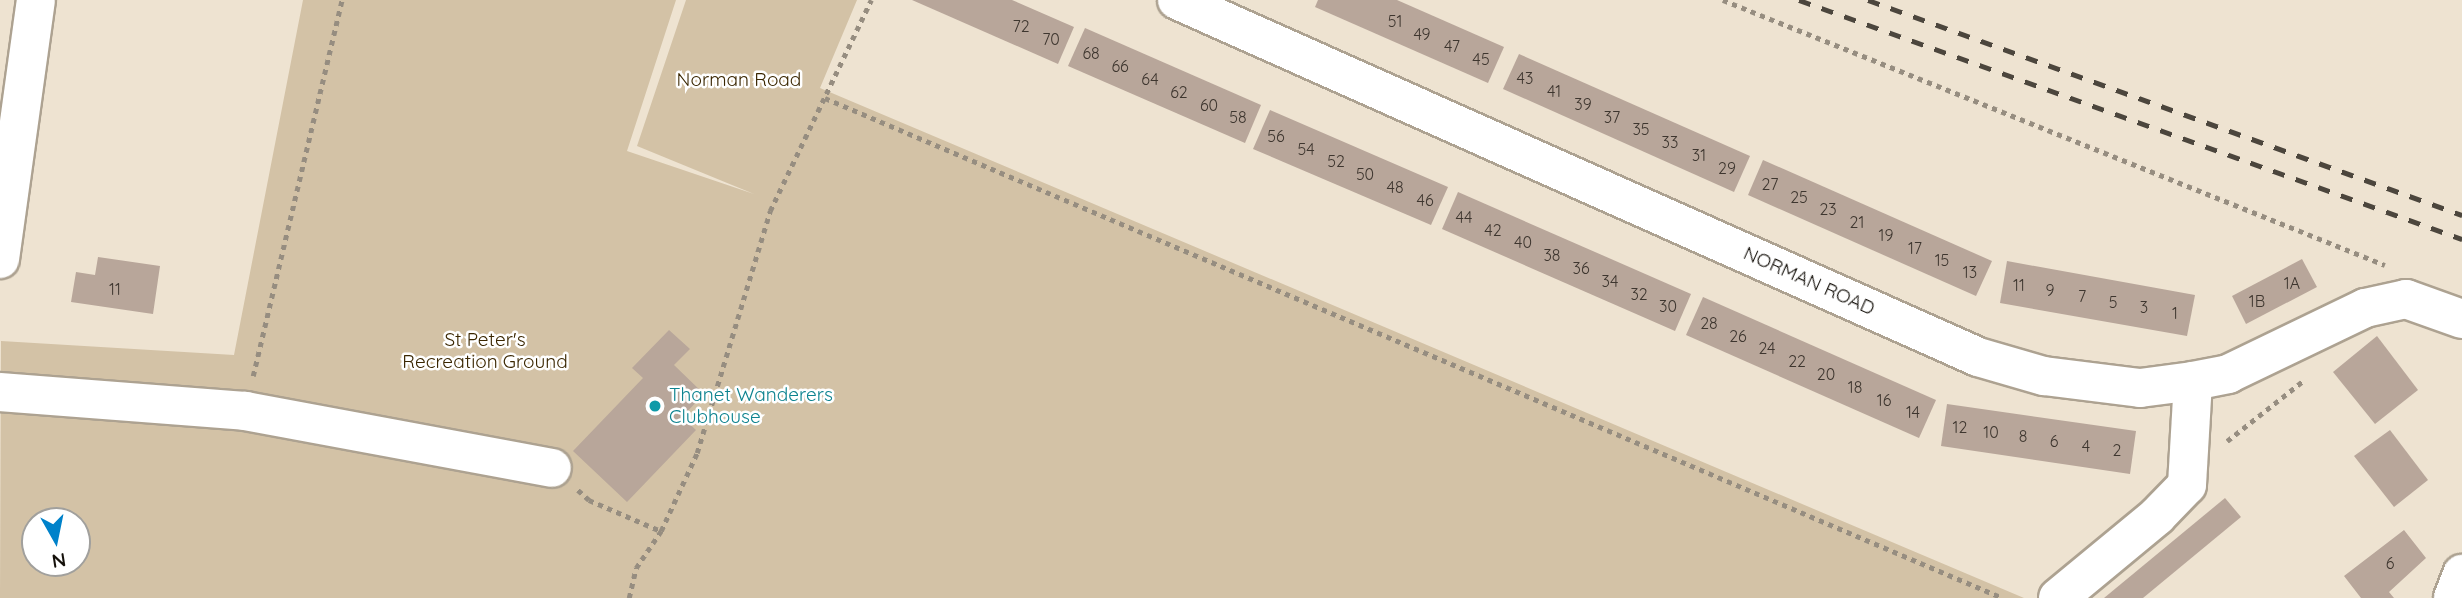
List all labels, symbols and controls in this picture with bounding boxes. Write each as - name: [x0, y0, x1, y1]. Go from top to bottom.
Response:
- house number: 51: [1388, 11, 1402, 31]
- house number: 72: [1012, 16, 1030, 36]
- house number: 49: [1413, 24, 1431, 44]
- house number: 70: [1042, 29, 1060, 49]
- house number: 47: [1444, 36, 1460, 56]
- house number: 68: [1082, 43, 1100, 63]
- house number: 45: [1472, 49, 1490, 69]
- house number: 66: [1111, 56, 1129, 76]
- house number: 43: [1517, 68, 1533, 88]
- park label: Norman Road: [677, 69, 801, 91]
- house number: 64: [1141, 69, 1159, 89]
- house number: 41: [1547, 81, 1561, 101]
- house number: 62: [1170, 82, 1188, 102]
- house number: 39: [1574, 94, 1592, 114]
- house number: 60: [1200, 95, 1218, 115]
- house number: 58: [1229, 107, 1247, 127]
- house number: 37: [1604, 107, 1620, 127]
- house number: 35: [1632, 119, 1650, 139]
- house number: 56: [1267, 126, 1285, 146]
- house number: 33: [1662, 132, 1678, 152]
- house number: 54: [1297, 139, 1315, 159]
- house number: 31: [1692, 145, 1706, 165]
- house number: 52: [1327, 151, 1345, 171]
- house number: 29: [1718, 158, 1736, 178]
- house number: 50: [1356, 164, 1374, 184]
- house number: 27: [1762, 174, 1778, 194]
- house number: 48: [1386, 177, 1404, 197]
- house number: 25: [1790, 187, 1808, 207]
- house number: 46: [1416, 190, 1434, 210]
- house number: 23: [1819, 199, 1837, 219]
- house number: 44: [1456, 207, 1472, 227]
- house number: 21: [1850, 212, 1864, 232]
- house number: 42: [1484, 220, 1502, 240]
- house number: 19: [1879, 225, 1893, 245]
- house number: 40: [1514, 232, 1532, 252]
- house number: 17: [1908, 238, 1922, 258]
- street label: NORMAN ROAD: [1740, 242, 1878, 320]
- house number: 38: [1543, 245, 1561, 265]
- house number: 15: [1935, 250, 1949, 270]
- house number: 36: [1573, 258, 1589, 278]
- house number: 13: [1963, 262, 1977, 282]
- house number: 34: [1602, 271, 1618, 291]
- house number: 1A: [2284, 273, 2300, 293]
- house number: 11: [2013, 275, 2025, 295]
- house number: 11: [109, 279, 121, 299]
- house number: 9: [2046, 280, 2054, 300]
- house number: 32: [1630, 284, 1648, 304]
- house number: 7: [2078, 286, 2086, 306]
- house number: 1B: [2249, 291, 2265, 311]
- house number: 5: [2109, 292, 2117, 312]
- house number: 30: [1659, 296, 1677, 316]
- house number: 3: [2140, 297, 2148, 317]
- house number: 1: [2172, 303, 2178, 323]
- house number: 28: [1700, 313, 1718, 333]
- house number: 26: [1729, 326, 1747, 346]
- park label: St Peter's Recreation Ground: [402, 329, 568, 373]
- house number: 24: [1758, 338, 1776, 358]
- house number: 22: [1788, 351, 1806, 371]
- house number: 20: [1817, 364, 1835, 384]
- house number: 18: [1848, 377, 1862, 397]
- place label: Thanet Wanderers Clubhouse: [669, 384, 833, 428]
- house number: 16: [1877, 390, 1891, 410]
- marker: Thanet Wanderers Clubhouse: [647, 398, 663, 414]
- house number: 14: [1906, 402, 1920, 422]
- house number: 12: [1953, 417, 1967, 437]
- house number: 10: [1983, 422, 1999, 442]
- house number: 8: [2019, 426, 2027, 446]
- house number: 6: [2050, 431, 2058, 451]
- house number: 4: [2082, 436, 2090, 456]
- house number: 2: [2113, 440, 2121, 460]
- north arrow: [21, 507, 91, 577]
- text: N: [50, 548, 68, 574]
- house number: 6: [2386, 553, 2394, 573]

